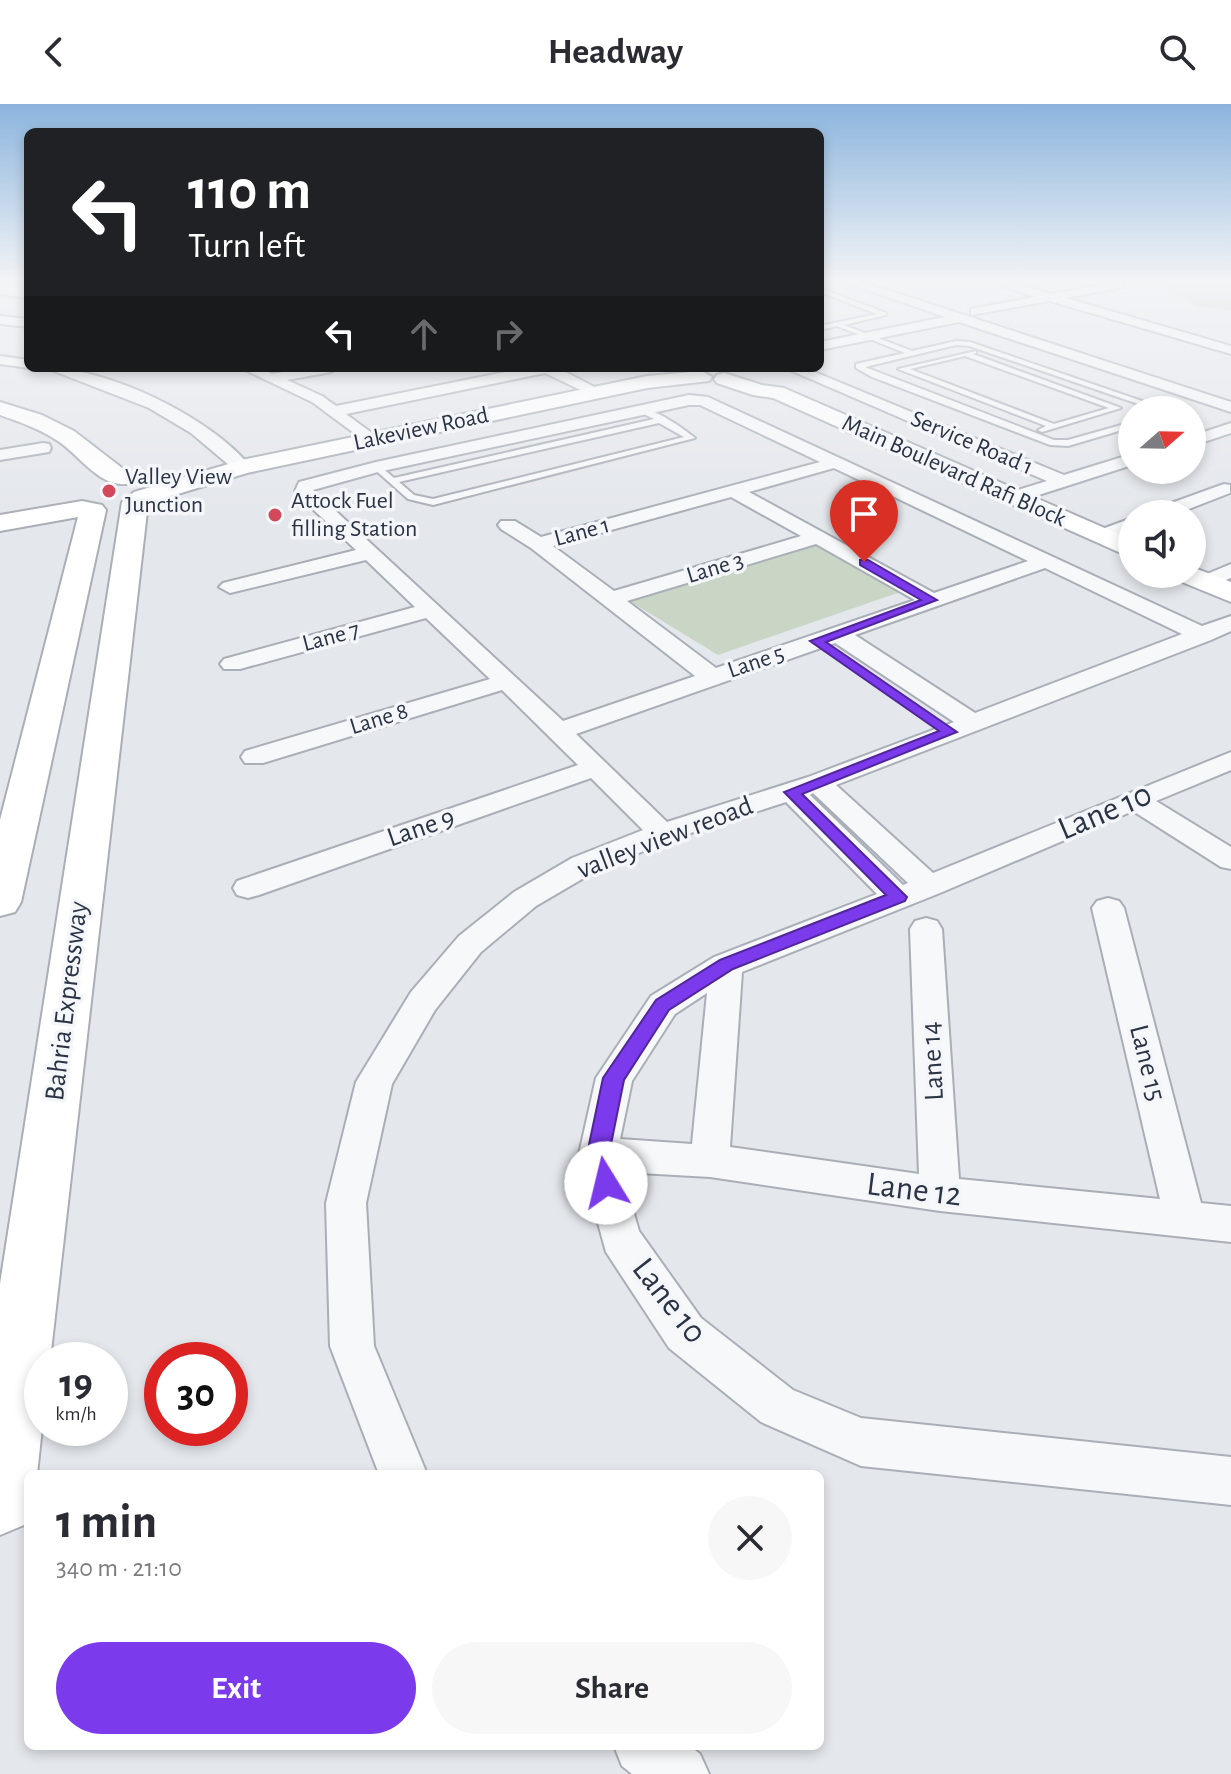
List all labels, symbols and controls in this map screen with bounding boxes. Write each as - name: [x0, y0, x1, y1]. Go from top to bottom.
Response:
- icon: back: [32, 30, 76, 74]
- icon: search: [1155, 30, 1199, 74]
- text: Headway: [548, 34, 683, 70]
- icon: left: [56, 160, 160, 264]
- text: 110 m: [188, 163, 311, 219]
- text: Turn left: [188, 228, 305, 264]
- icon: left: [318, 312, 362, 356]
- icon: ahead: [402, 312, 446, 356]
- icon: right: [486, 312, 530, 356]
- north arrow: [1118, 396, 1206, 484]
- map controls: [1118, 396, 1206, 588]
- street label: Lakeview Road: [351, 403, 491, 455]
- street label: Service Road 1: [907, 407, 1037, 479]
- street label: Main Boulevard Rafi Block: [839, 411, 1070, 531]
- place label: Valley View Junction: [125, 465, 232, 517]
- pin: [830, 480, 898, 562]
- marker: Valley View Junction: [100, 482, 118, 500]
- place label: Attock Fuel filling Station: [291, 489, 417, 541]
- icon: arrive: [842, 492, 886, 536]
- button: sound: [1118, 500, 1206, 588]
- marker: Attock Fuel filling Station: [266, 506, 284, 524]
- street label: Lane 1: [552, 513, 612, 551]
- street label: Lane 3: [684, 548, 746, 588]
- street label: Lane 7: [300, 618, 362, 656]
- street label: Lane 5: [725, 641, 787, 683]
- street label: Lane 8: [347, 699, 411, 739]
- street label: Lane 10: [1053, 777, 1157, 847]
- street label: valley view reoad: [573, 792, 757, 884]
- street label: Lane 9: [384, 803, 458, 853]
- street label: Bahria Expressway: [41, 900, 93, 1102]
- street label: Lane 14: [917, 1021, 949, 1101]
- street label: Lane 15: [1124, 1022, 1170, 1104]
- position arrow: [564, 1141, 648, 1225]
- street label: Lane 12: [865, 1167, 963, 1213]
- street label: Lane 10: [625, 1252, 713, 1350]
- speed limit sign: 30: [144, 1342, 248, 1446]
- text: 19: [59, 1364, 93, 1404]
- text: km/h: [55, 1404, 97, 1424]
- button: close: [708, 1496, 792, 1580]
- text: 1 min: [56, 1499, 157, 1547]
- text: 340 m · 21:10: [56, 1555, 182, 1581]
- button: Exit: [56, 1642, 416, 1734]
- button: Share: [432, 1642, 792, 1734]

